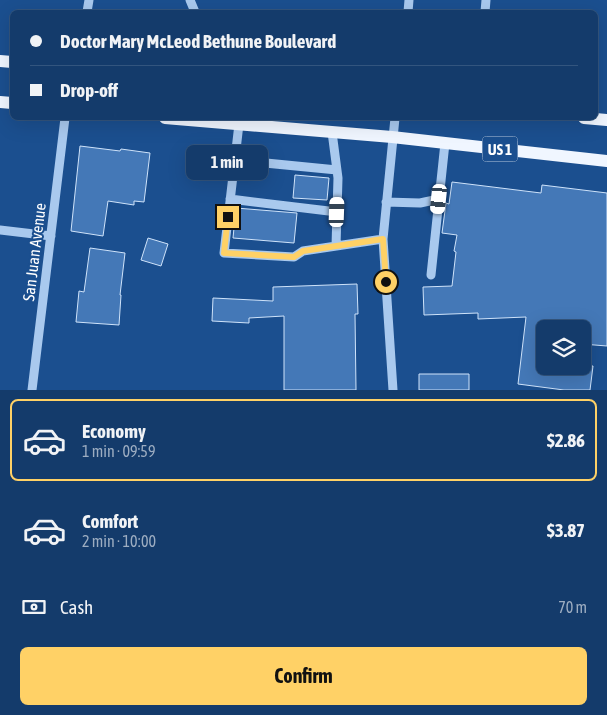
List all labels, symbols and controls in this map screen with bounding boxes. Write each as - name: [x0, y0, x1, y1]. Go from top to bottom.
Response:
- text: Doctor Mary McLeod Bethune Boulevard: [60, 30, 336, 52]
- text: Drop-off: [60, 79, 118, 101]
- road number: US 1: [482, 136, 518, 162]
- callout: 1 min: [187, 144, 269, 180]
- text: 1 min: [211, 153, 243, 171]
- car: [429, 183, 448, 215]
- car: [328, 197, 345, 227]
- street label: San Juan Avenue: [19, 202, 49, 302]
- route end: [217, 206, 239, 228]
- route start: [375, 271, 397, 293]
- map controls: [536, 320, 591, 375]
- button: layers: [536, 320, 591, 375]
- icon: car: [22, 418, 67, 463]
- text: Economy: [82, 420, 146, 442]
- text: $2.86: [547, 429, 585, 451]
- text: 1 min · 09:59: [82, 442, 155, 460]
- icon: car: [22, 508, 67, 553]
- text: Comfort: [82, 510, 138, 532]
- text: $3.87: [547, 519, 585, 541]
- text: 2 min · 10:00: [82, 532, 156, 550]
- icon: cash: [20, 593, 48, 621]
- text: Cash: [60, 596, 93, 618]
- text: 70 m: [558, 598, 587, 616]
- button: Confirm: [20, 647, 587, 705]

